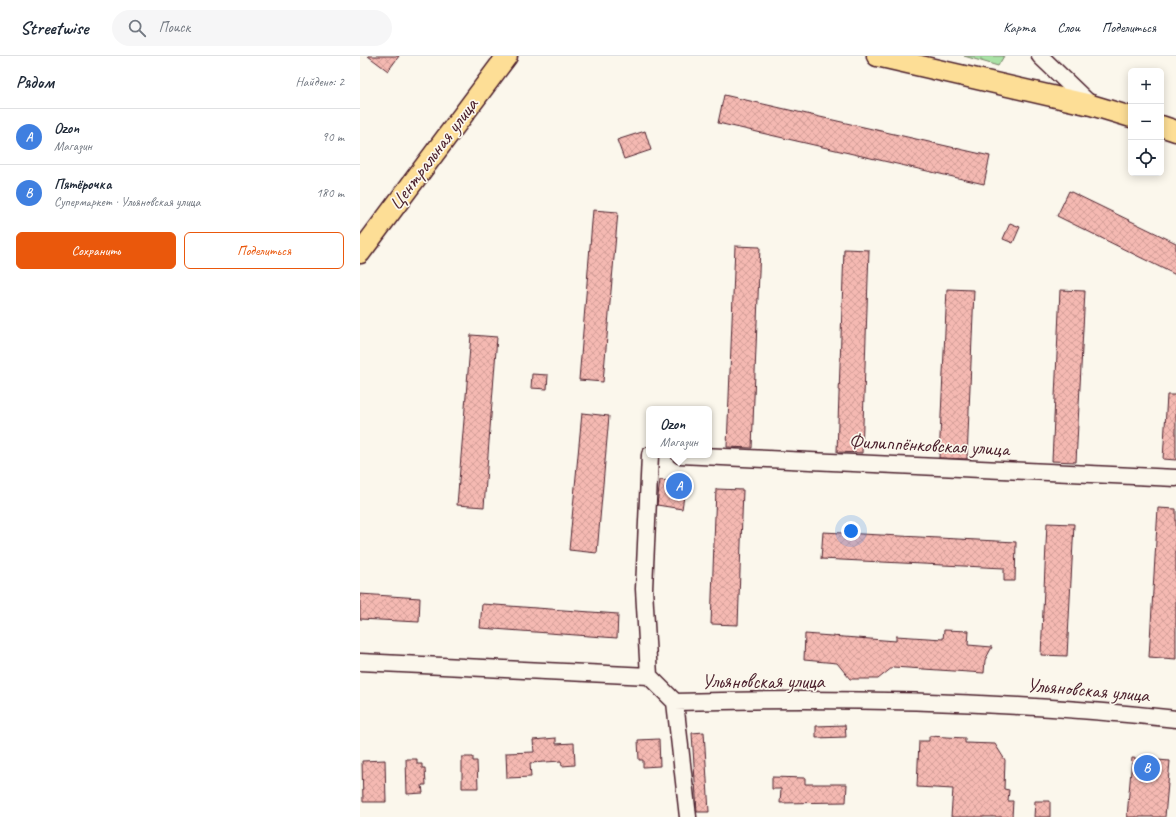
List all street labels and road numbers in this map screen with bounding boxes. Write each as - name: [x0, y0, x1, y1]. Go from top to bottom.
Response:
- street label: Центральная улица: [383, 92, 484, 215]
- street label: Филиппёнковская улица: [848, 428, 1012, 462]
- street label: Ульяновская улица: [702, 669, 826, 694]
- street label: Ульяновская улица: [1026, 672, 1151, 708]

